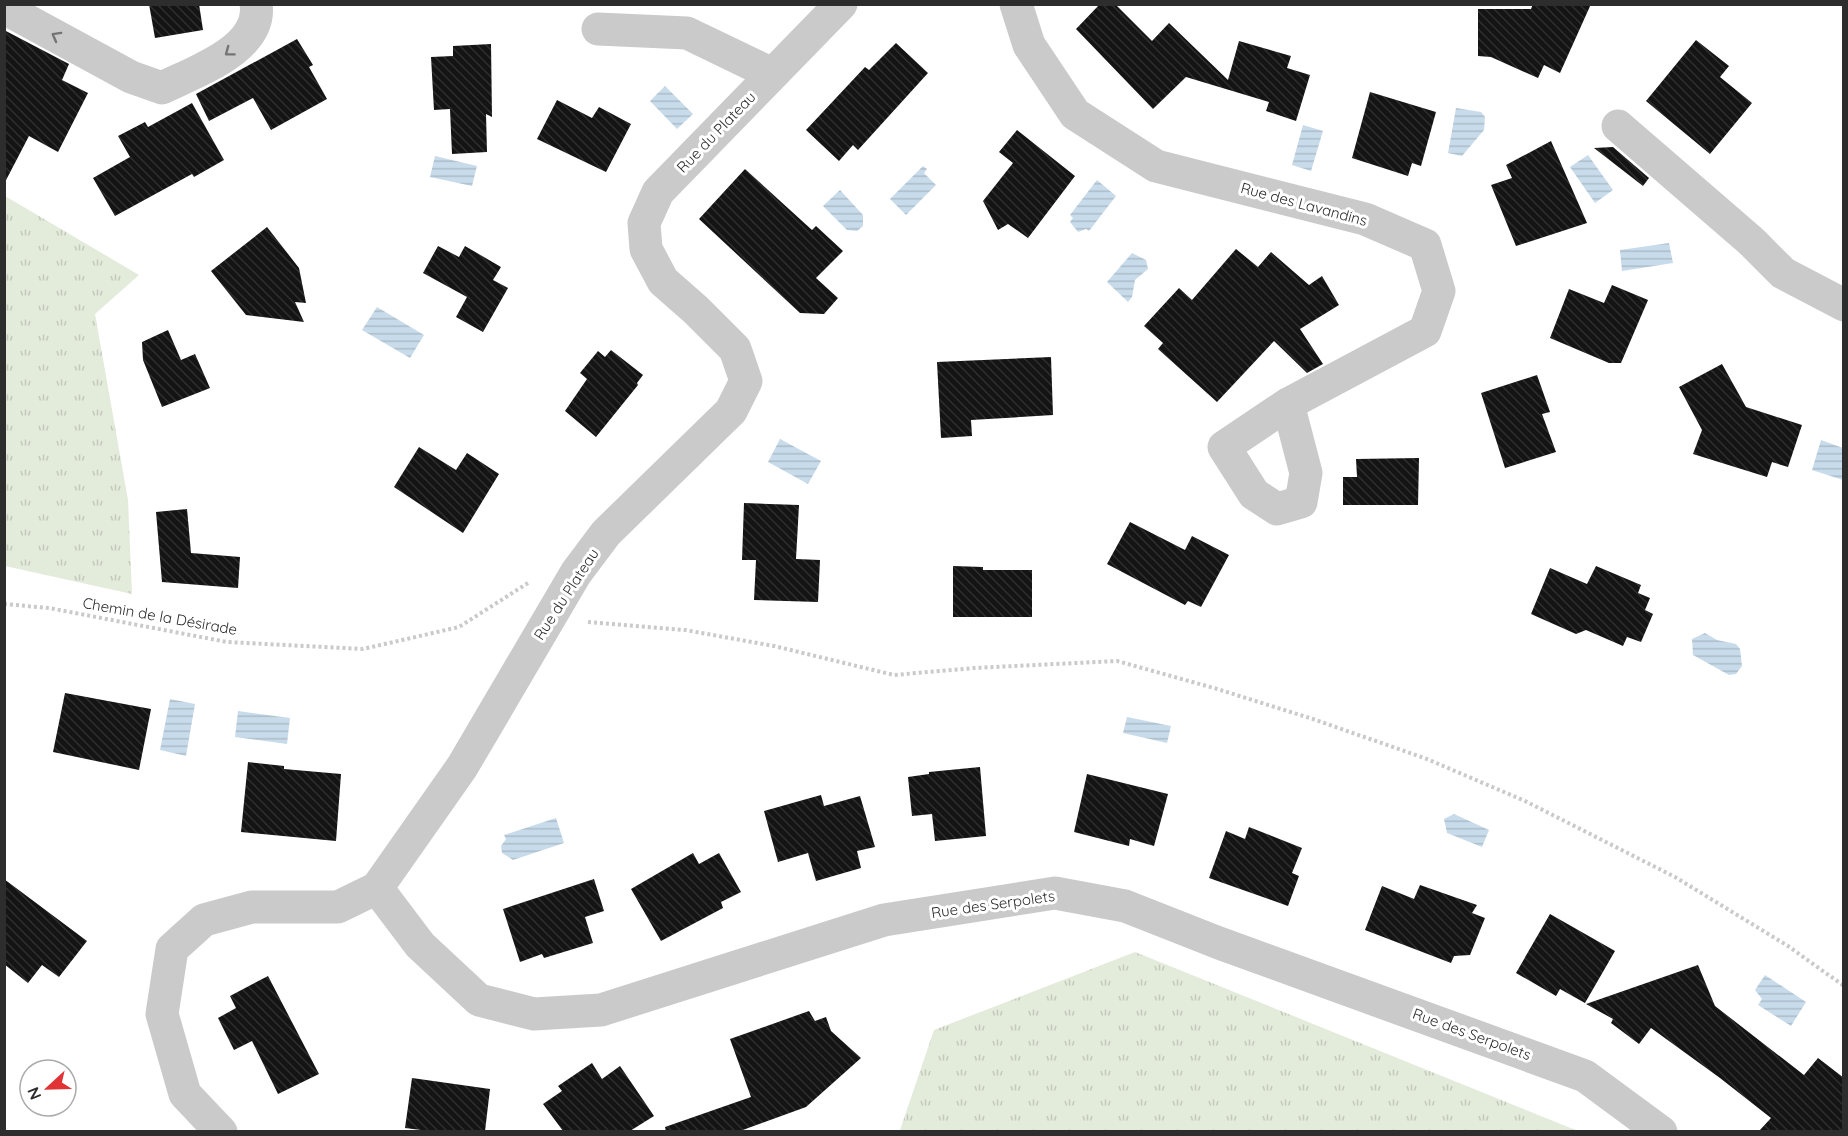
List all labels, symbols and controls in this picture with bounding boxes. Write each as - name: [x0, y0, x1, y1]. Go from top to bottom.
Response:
- one-way arrow: [52, 32, 62, 43]
- one-way arrow: [225, 45, 236, 56]
- street label: Rue du Plateau: [673, 87, 759, 177]
- street label: Rue des Lavandins: [1239, 178, 1369, 230]
- street label: Rue du Plateau: [529, 545, 603, 643]
- street label: Chemin de la Désirade: [81, 593, 239, 639]
- street label: Rue des Serpolets: [930, 886, 1056, 922]
- street label: Rue des Serpolets: [1410, 1004, 1534, 1064]
- north arrow: [18, 1058, 78, 1118]
- text: N: [23, 1084, 46, 1103]

